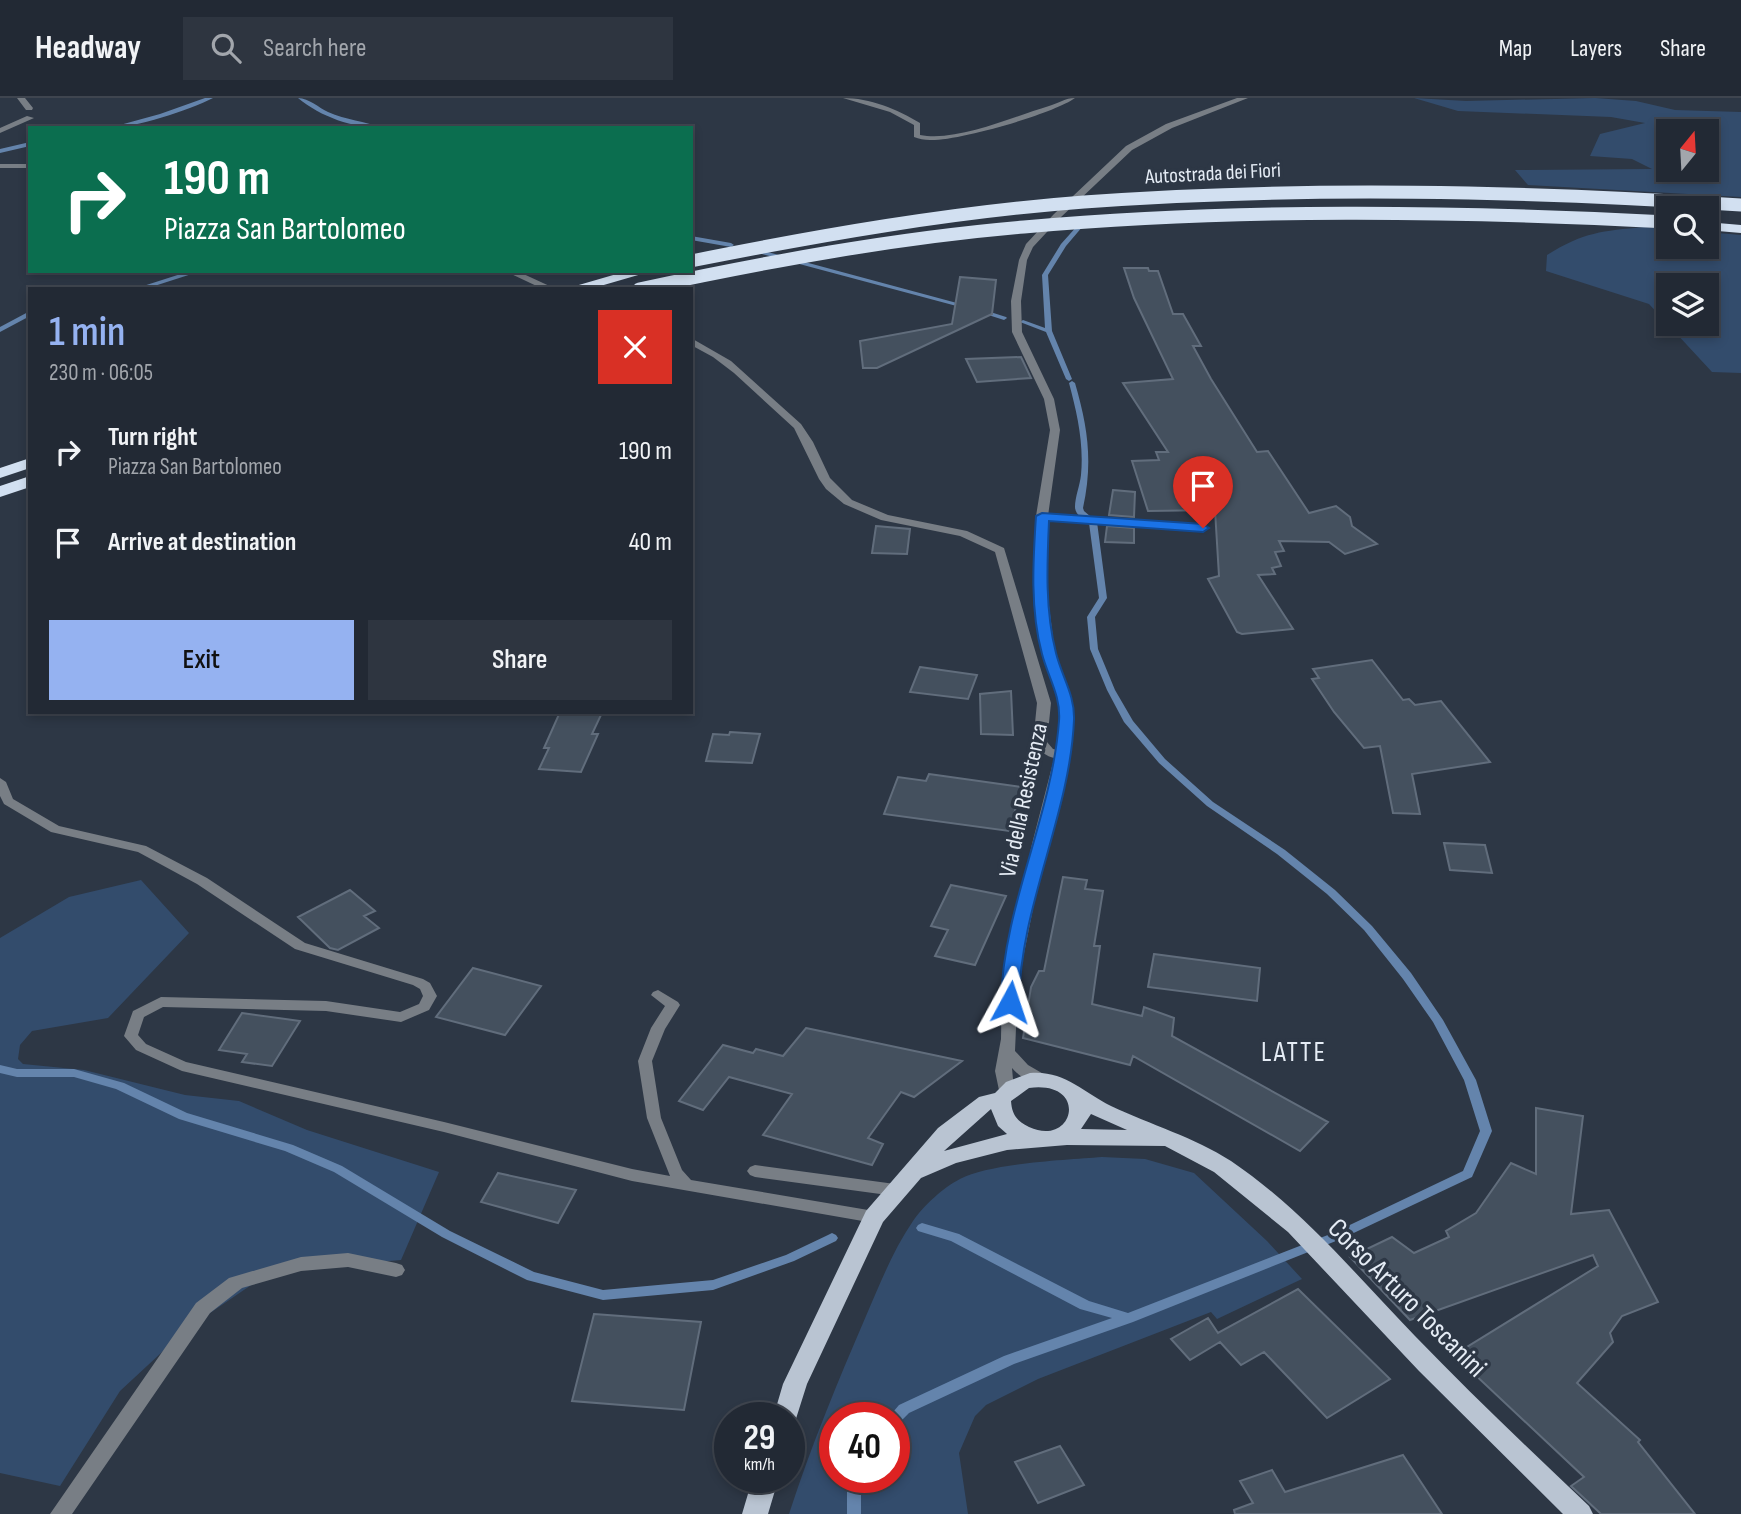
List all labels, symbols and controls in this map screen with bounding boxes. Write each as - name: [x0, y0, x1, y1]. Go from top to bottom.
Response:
- search box: [183, 17, 673, 80]
- text: Headway: [35, 28, 141, 68]
- icon: search: [207, 29, 245, 67]
- text: Search here: [263, 33, 366, 64]
- text: Map: [1499, 34, 1532, 63]
- text: Layers: [1570, 34, 1622, 63]
- text: Share: [1660, 34, 1706, 63]
- north arrow: [1656, 119, 1718, 182]
- map controls: [1656, 119, 1719, 336]
- text: 190 m: [164, 150, 270, 209]
- icon: right: [49, 154, 140, 245]
- street label: Autostrada dei Fiori: [1144, 157, 1282, 190]
- button: search: [1656, 196, 1719, 259]
- text: Piazza San Bartolomeo: [164, 210, 406, 249]
- button: layers: [1656, 273, 1719, 336]
- text: 1 min: [49, 307, 125, 358]
- button: close: [598, 310, 672, 384]
- text: 230 m · 06:05: [49, 359, 153, 387]
- text: Turn right: [108, 422, 197, 453]
- icon: right: [49, 433, 87, 471]
- text: 190 m: [619, 436, 672, 467]
- text: Piazza San Bartolomeo: [108, 453, 282, 481]
- pin: [1173, 456, 1233, 528]
- icon: arrive: [1184, 467, 1222, 505]
- icon: arrive: [49, 524, 87, 562]
- text: Arrive at destination: [108, 527, 296, 558]
- text: 40 m: [629, 527, 672, 558]
- button: Exit: [49, 620, 354, 700]
- button: Share: [368, 620, 672, 700]
- street label: Via della Resistenza: [993, 720, 1054, 880]
- position arrow: [973, 965, 1047, 1039]
- district label: LATTE: [1261, 1036, 1327, 1069]
- street label: Corso Arturo Toscanini: [1321, 1212, 1493, 1384]
- speed limit sign: 40: [819, 1402, 910, 1493]
- text: 29: [744, 1417, 775, 1460]
- text: km/h: [744, 1454, 775, 1475]

